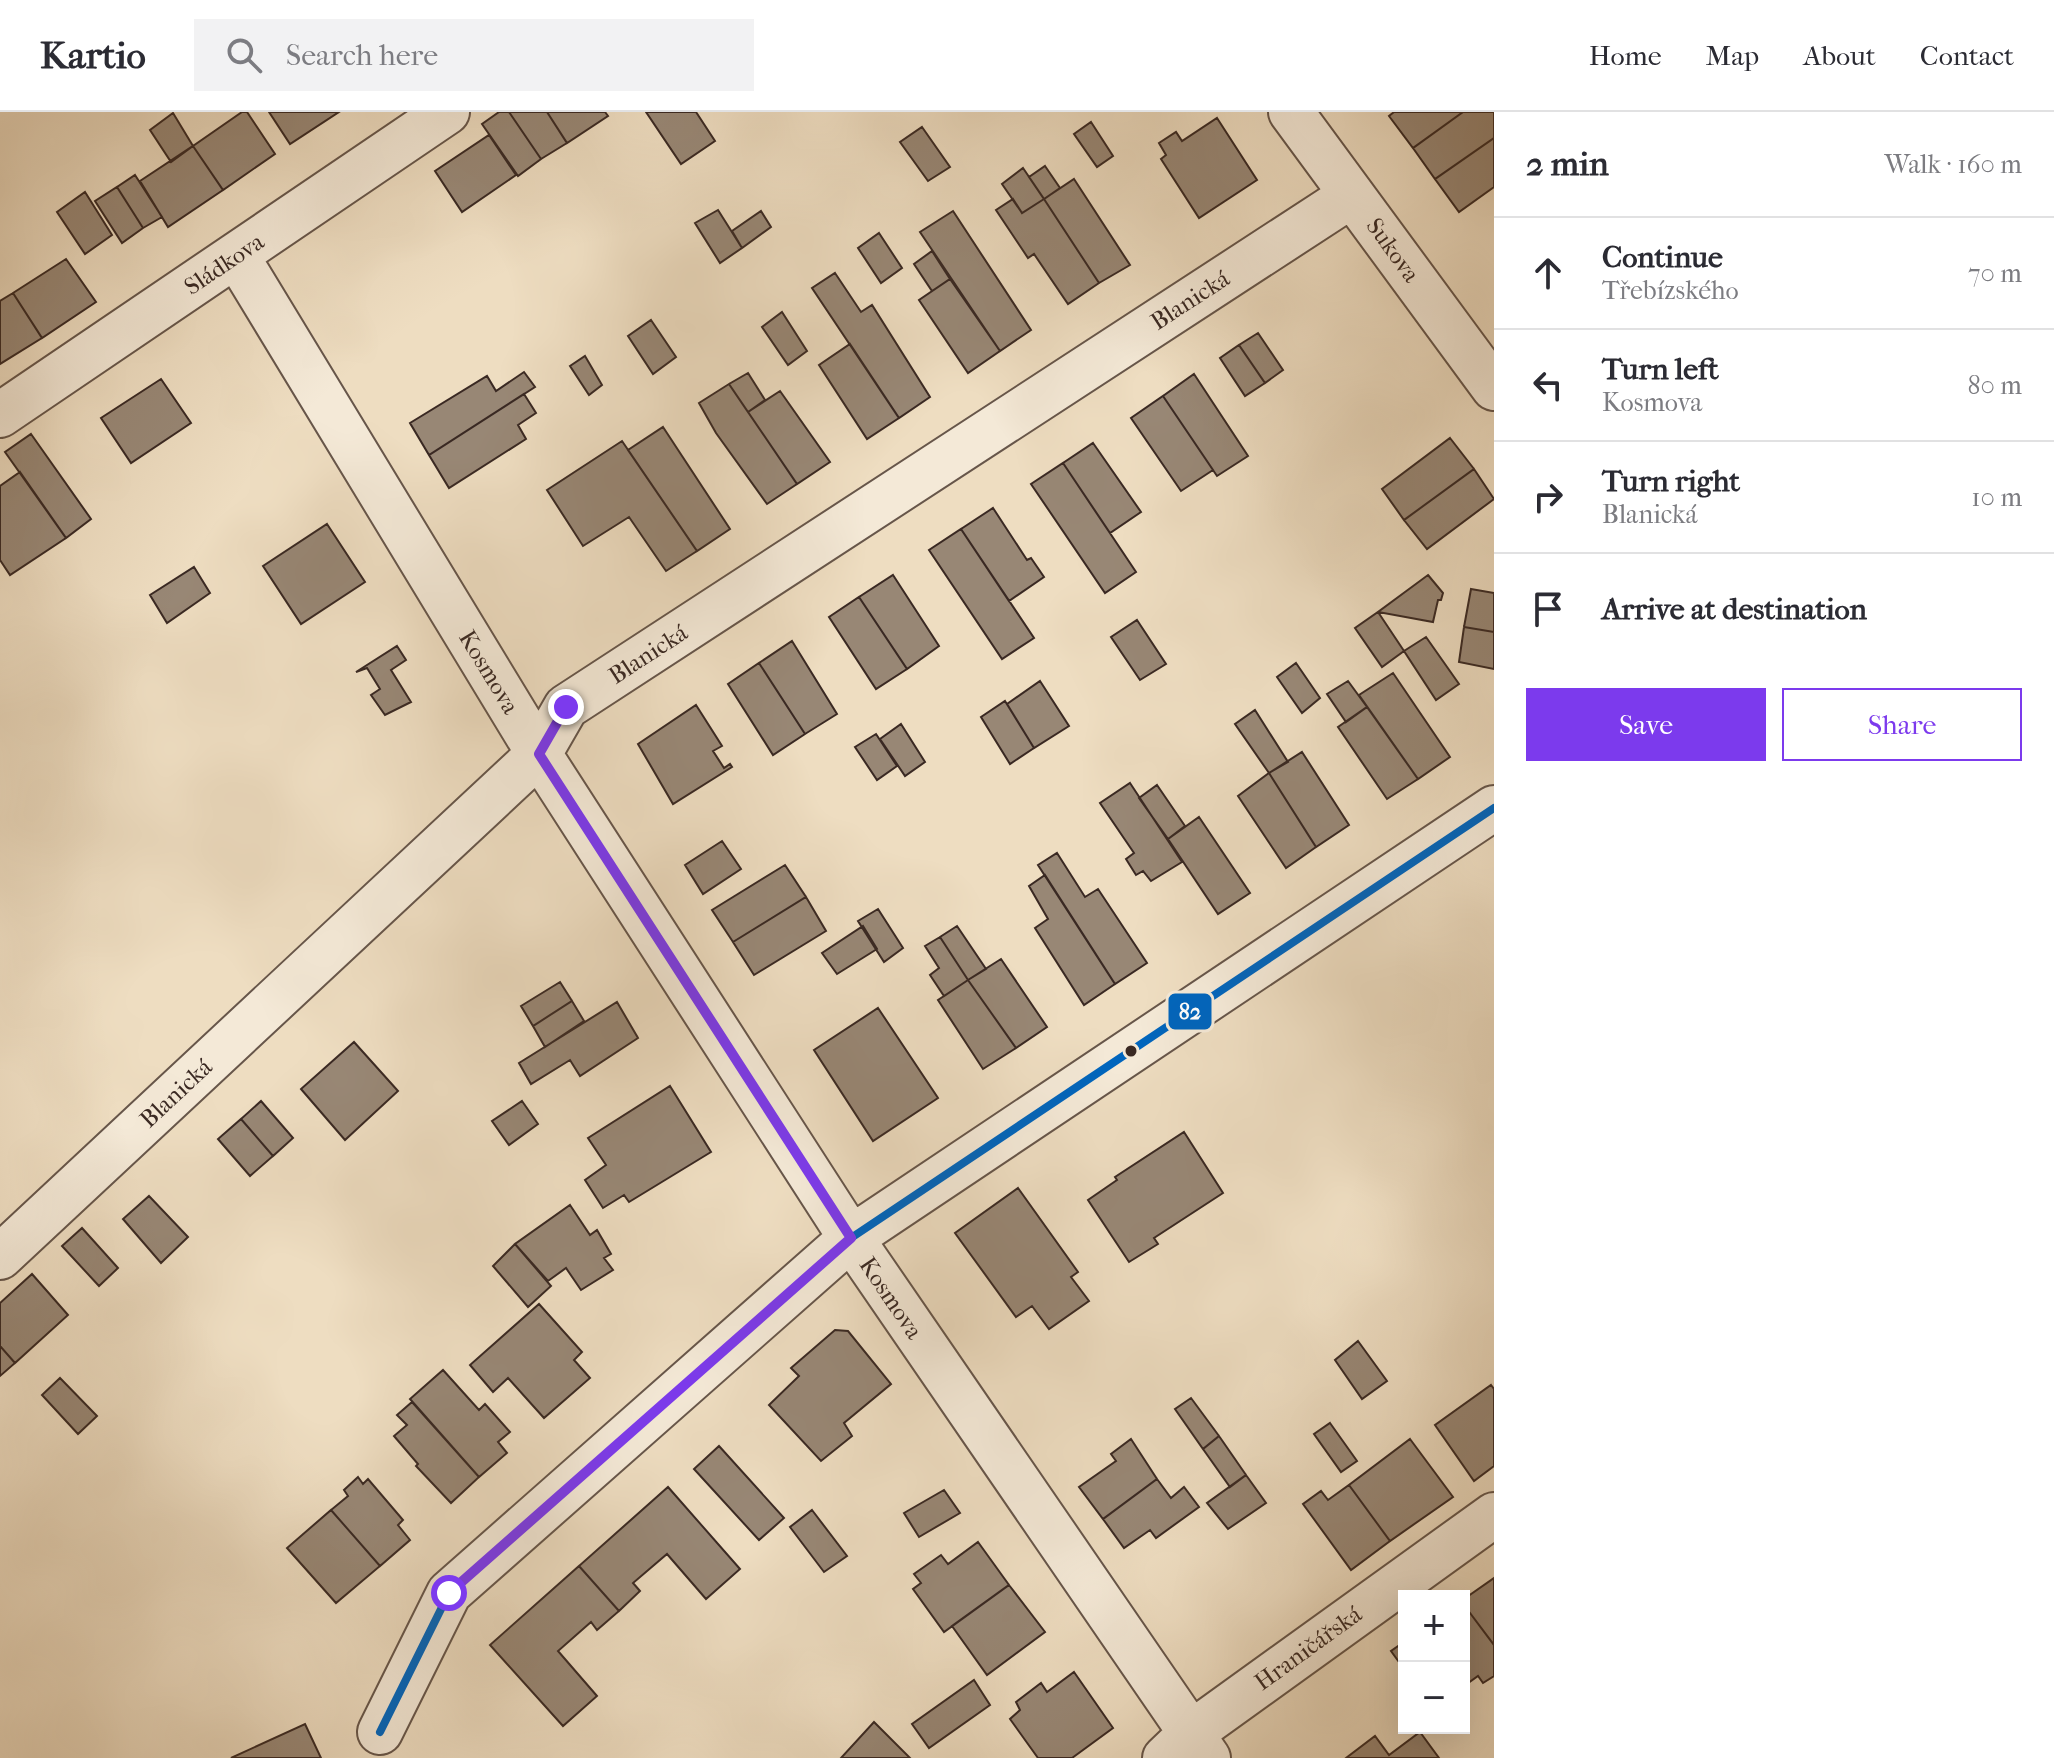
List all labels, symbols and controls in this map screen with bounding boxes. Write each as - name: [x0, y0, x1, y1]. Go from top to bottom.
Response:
- search box: [194, 19, 754, 91]
- text: Kartio: [40, 33, 146, 78]
- icon: search: [222, 33, 266, 77]
- text: Search here: [286, 38, 438, 73]
- text: Home: [1589, 39, 1662, 72]
- text: Map: [1706, 39, 1759, 72]
- text: About: [1803, 39, 1876, 72]
- text: Contact: [1920, 39, 2014, 72]
- text: 2 min: [1526, 144, 1609, 184]
- text: Walk · 160 m: [1884, 149, 2022, 180]
- street label: Sukova: [1360, 212, 1426, 288]
- street label: Sládkova: [179, 227, 270, 301]
- text: Continue: [1602, 240, 1723, 275]
- icon: ahead: [1526, 251, 1570, 295]
- text: 70 m: [1968, 258, 2022, 289]
- street label: Blanická: [1145, 264, 1235, 336]
- text: Třebízského: [1602, 275, 1739, 306]
- text: Turn left: [1602, 352, 1719, 387]
- icon: left: [1526, 363, 1570, 407]
- text: 80 m: [1967, 370, 2022, 401]
- text: Kosmova: [1602, 387, 1702, 418]
- text: Turn right: [1602, 464, 1740, 499]
- icon: right: [1526, 475, 1570, 519]
- text: 10 m: [1971, 482, 2022, 513]
- text: Blanická: [1602, 499, 1697, 530]
- icon: arrive: [1526, 587, 1570, 631]
- text: Arrive at destination: [1602, 592, 1867, 627]
- street label: Blanická: [603, 618, 693, 690]
- street label: Kosmova: [453, 625, 525, 720]
- button: Save: [1526, 688, 1766, 761]
- button: Share: [1782, 688, 2022, 761]
- route end: [548, 689, 584, 725]
- line badge: 82: [1167, 992, 1213, 1031]
- text: 82: [1179, 999, 1201, 1025]
- unlabelled marker: [1123, 1043, 1139, 1059]
- street label: Blanická: [134, 1052, 218, 1133]
- street label: Kosmova: [854, 1252, 929, 1345]
- route start: [431, 1575, 467, 1611]
- map controls: [1398, 1590, 1470, 1734]
- button: +: [1398, 1590, 1470, 1662]
- street label: Hraničářská: [1249, 1599, 1368, 1696]
- button: −: [1398, 1662, 1470, 1734]

